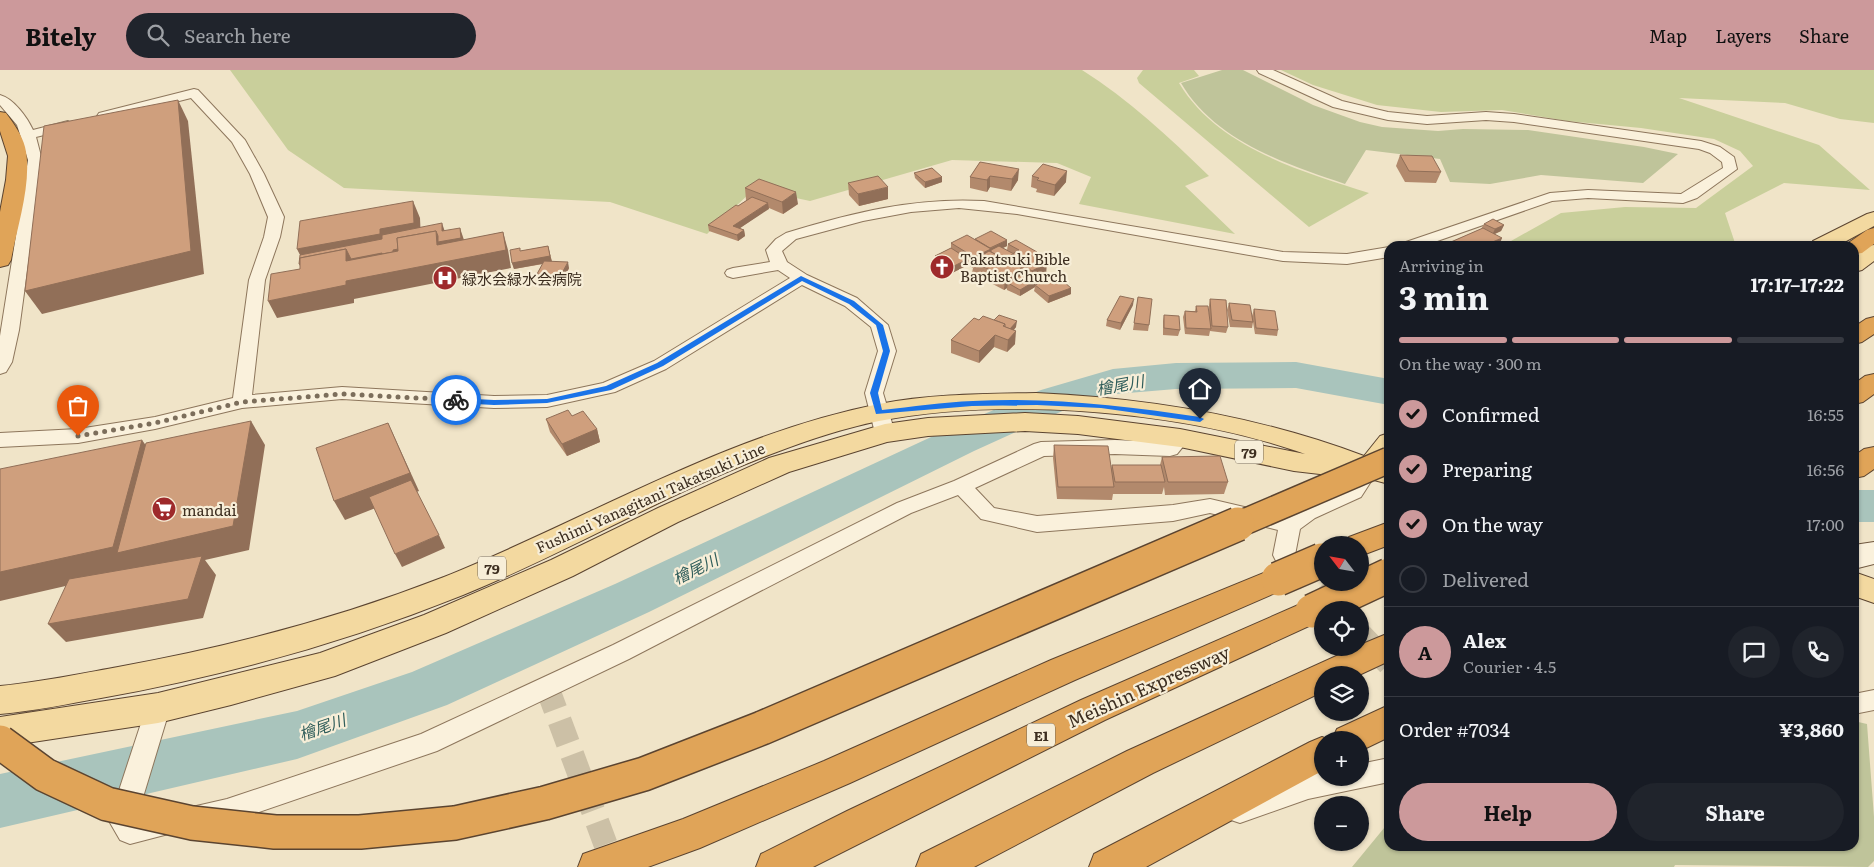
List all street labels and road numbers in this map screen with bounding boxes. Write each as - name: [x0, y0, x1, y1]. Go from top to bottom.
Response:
- street label: Fushimi Yanagitani Takatsuki Line: [532, 436, 768, 558]
- road number: 79: [1235, 441, 1263, 464]
- road number: 79: [478, 556, 506, 579]
- street label: Meishin Expressway: [1062, 638, 1234, 734]
- road number: E1: [1027, 724, 1055, 746]

